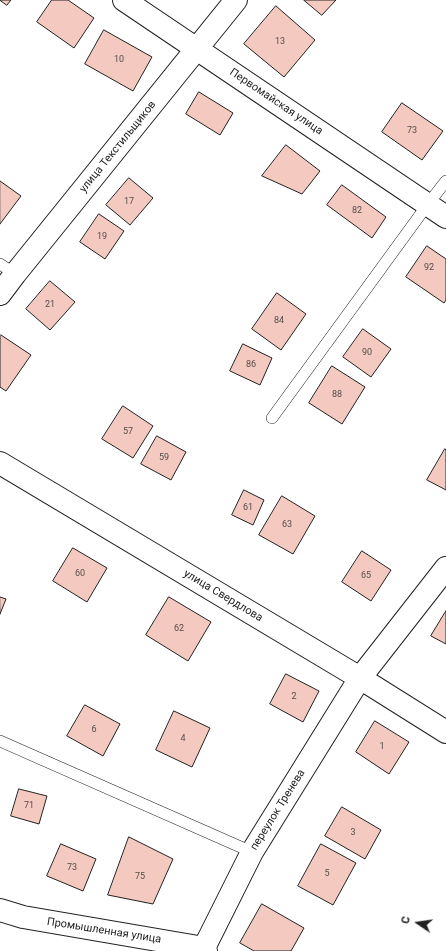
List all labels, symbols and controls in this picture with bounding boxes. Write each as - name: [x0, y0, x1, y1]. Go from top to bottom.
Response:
- house number: 13: [275, 37, 285, 47]
- house number: 10: [114, 55, 124, 65]
- street label: Первомайская улица: [227, 66, 325, 138]
- street label: улица Текстильщиков: [77, 98, 159, 196]
- house number: 73: [407, 126, 417, 136]
- house number: 17: [124, 197, 134, 207]
- house number: 82: [352, 206, 362, 216]
- house number: 19: [97, 232, 107, 242]
- house number: 92: [424, 263, 434, 273]
- house number: 21: [45, 300, 55, 310]
- house number: 84: [274, 316, 284, 326]
- house number: 90: [362, 348, 372, 358]
- house number: 86: [246, 360, 256, 370]
- house number: 88: [332, 390, 342, 400]
- house number: 57: [123, 427, 133, 437]
- house number: 59: [159, 453, 169, 463]
- house number: 61: [243, 503, 253, 513]
- house number: 63: [282, 520, 292, 530]
- street label: улица Свердлова: [181, 567, 265, 625]
- house number: 60: [75, 569, 85, 579]
- house number: 65: [361, 571, 371, 581]
- house number: 62: [174, 624, 184, 634]
- house number: 2: [291, 692, 297, 702]
- house number: 6: [91, 725, 97, 735]
- house number: 4: [180, 734, 186, 744]
- house number: 1: [379, 742, 385, 752]
- street label: переулок Тренева: [248, 767, 308, 853]
- house number: 71: [24, 801, 34, 811]
- house number: 3: [350, 828, 356, 838]
- house number: 73: [67, 863, 77, 873]
- house number: 5: [324, 869, 330, 879]
- house number: 75: [135, 872, 145, 882]
- north arrow: [398, 903, 438, 943]
- street label: Промышленная улица: [46, 915, 162, 947]
- text: С: [399, 915, 413, 925]

